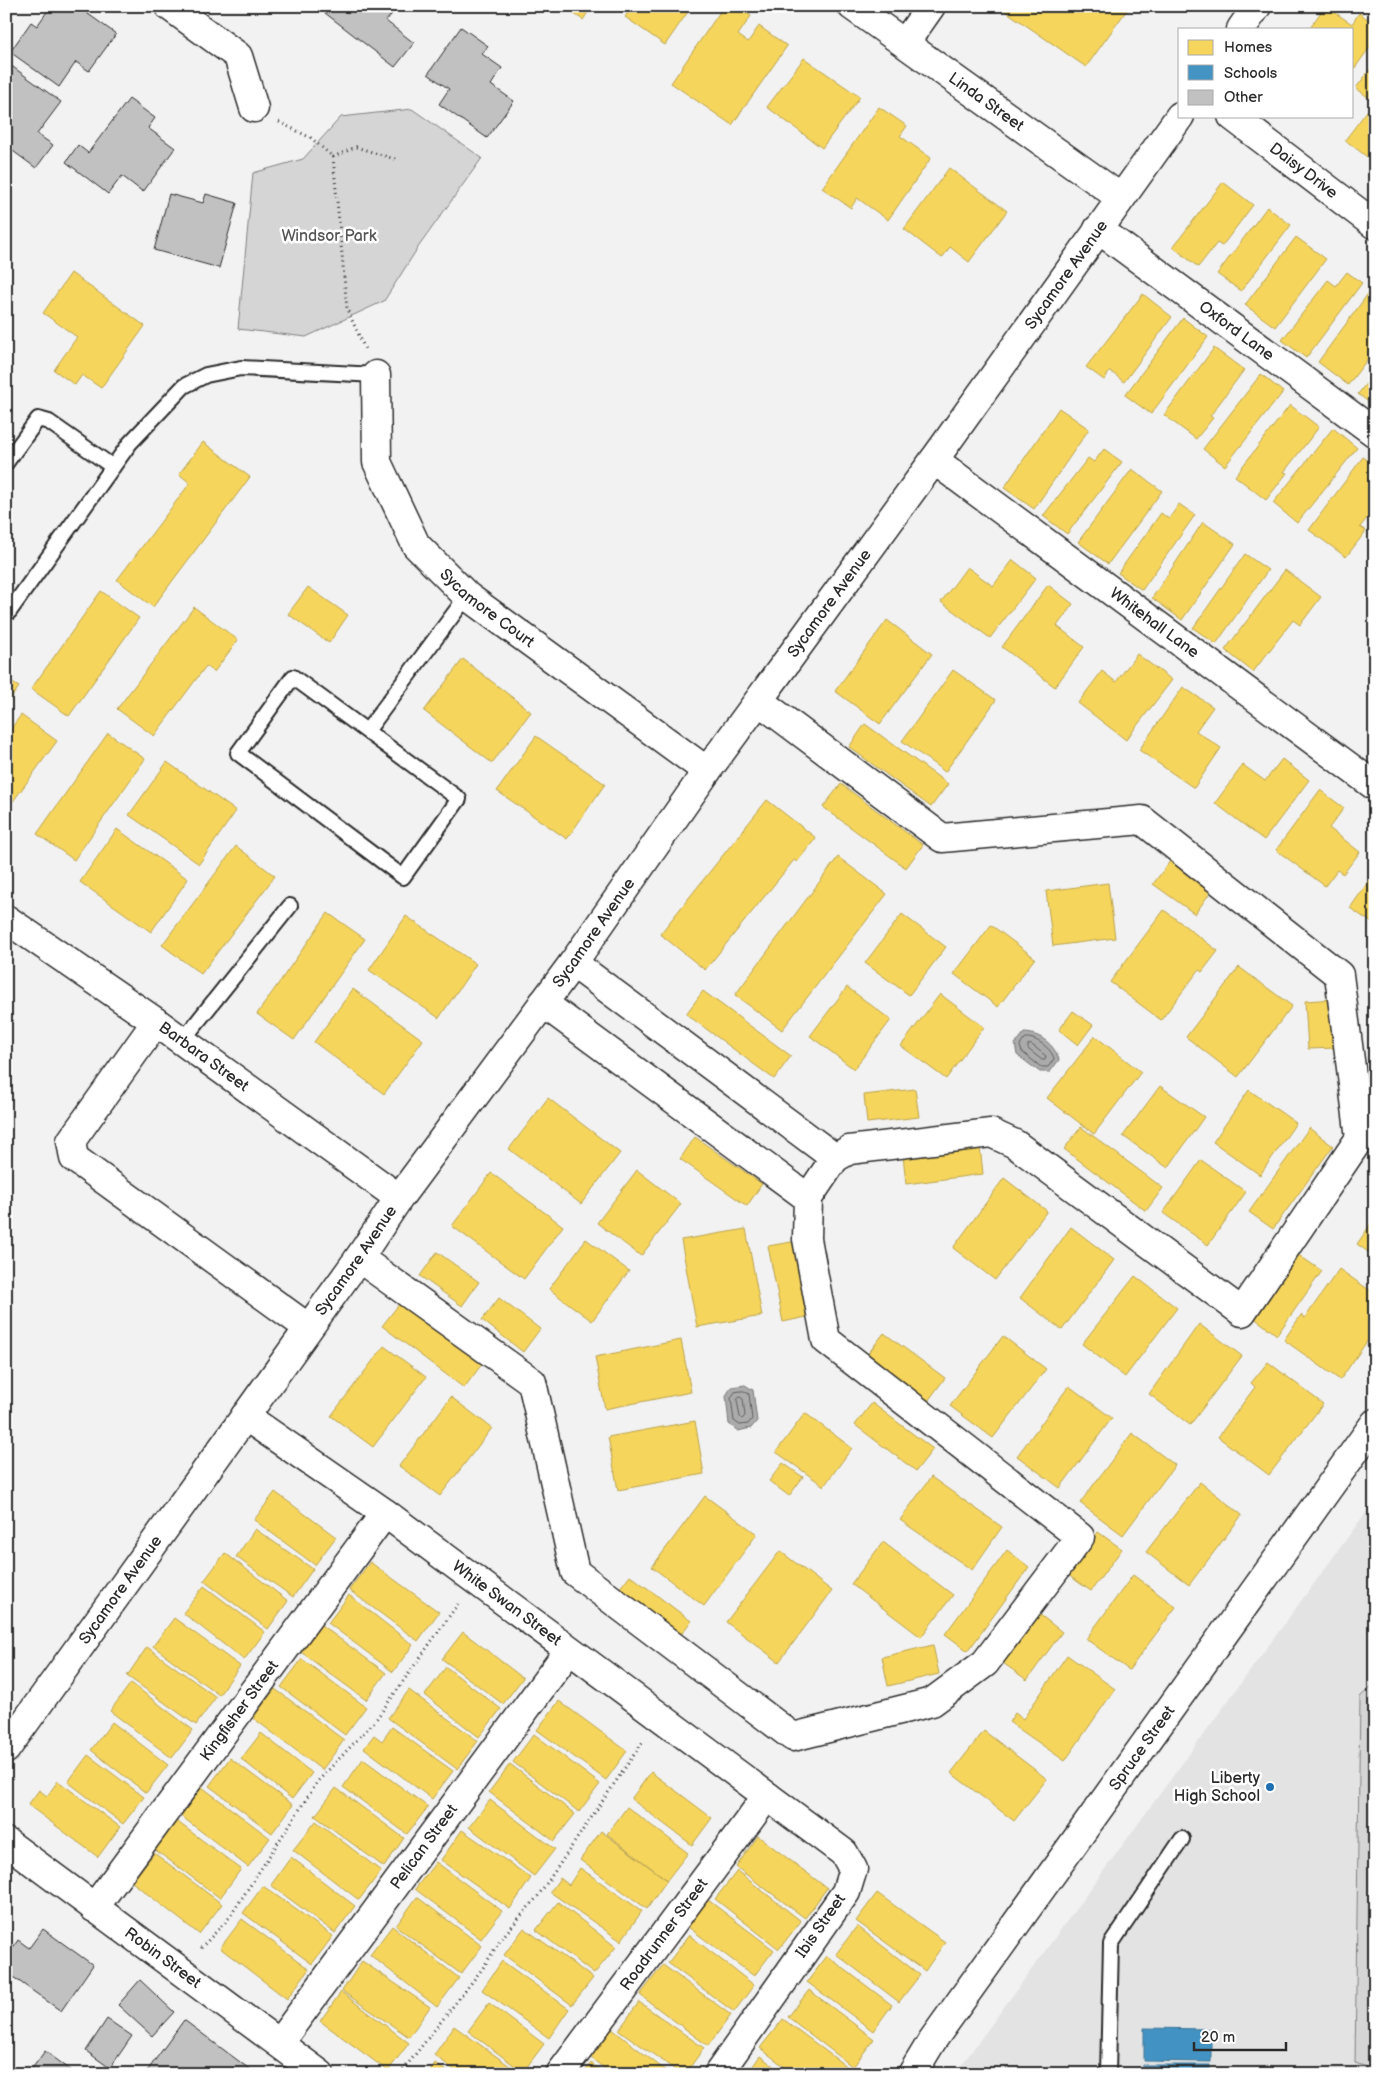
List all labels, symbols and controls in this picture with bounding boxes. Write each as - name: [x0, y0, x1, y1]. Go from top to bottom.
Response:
- legend: [1178, 28, 1354, 118]
- text: Homes: [1224, 38, 1273, 57]
- text: Schools: [1224, 64, 1278, 83]
- street label: Linda Street: [945, 68, 1028, 135]
- text: Other: [1224, 88, 1263, 107]
- street label: Daisy Drive: [1266, 139, 1342, 203]
- street label: Sycamore Avenue: [1021, 216, 1112, 333]
- park label: Windsor Park: [282, 227, 377, 246]
- street label: Oxford Lane: [1195, 297, 1278, 365]
- street label: Sycamore Avenue: [784, 545, 876, 661]
- street label: Sycamore Court: [436, 565, 538, 651]
- street label: Whitehall Lane: [1106, 584, 1203, 662]
- street label: Sycamore Avenue: [549, 874, 639, 991]
- street label: Barbara Street: [155, 1018, 253, 1096]
- street label: Sycamore Avenue: [311, 1202, 401, 1319]
- street label: Sycamore Avenue: [75, 1531, 166, 1648]
- street label: White Swan Street: [449, 1557, 565, 1650]
- street label: Kingfisher Street: [196, 1657, 283, 1765]
- street label: Spruce Street: [1105, 1702, 1179, 1794]
- place label: Liberty High School: [1174, 1769, 1261, 1806]
- marker: Liberty High School: [1264, 1781, 1276, 1793]
- street label: Pelican Street: [386, 1800, 462, 1893]
- street label: Roadrunner Street: [616, 1875, 712, 1994]
- street label: Ibis Street: [792, 1890, 850, 1962]
- street label: Robin Street: [121, 1923, 205, 1992]
- scale bar: [1194, 2020, 1286, 2052]
- text: 20 m: [1201, 2028, 1235, 2047]

